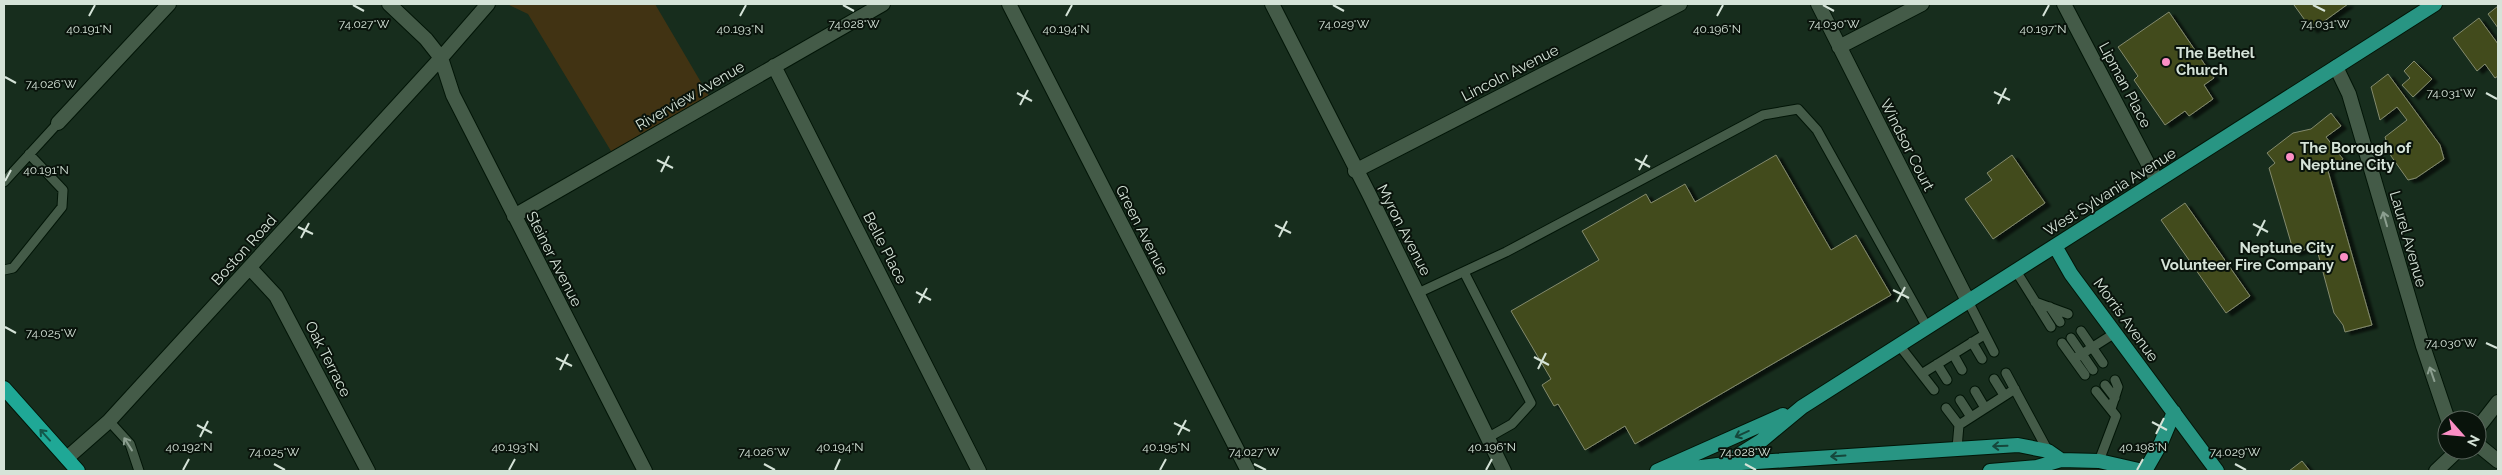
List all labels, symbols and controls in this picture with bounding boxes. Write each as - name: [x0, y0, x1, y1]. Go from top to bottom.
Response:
- text: 74.027°W: [339, 17, 390, 31]
- text: 74.028°W: [828, 17, 880, 31]
- text: 74.029°W: [1319, 17, 1370, 31]
- text: 74.030°W: [1808, 17, 1860, 31]
- text: 74.031°W: [2301, 17, 2350, 31]
- text: 40.191°N: [66, 22, 112, 36]
- text: 40.193°N: [717, 22, 763, 36]
- text: 40.194°N: [1042, 22, 1090, 36]
- text: 40.196°N: [1693, 22, 1741, 36]
- text: 40.197°N: [2019, 22, 2067, 36]
- street label: Lipman Place: [2095, 39, 2155, 131]
- street label: Lincoln Avenue: [1458, 41, 1562, 105]
- place label: The Bethel Church: [2176, 44, 2255, 79]
- marker: The Bethel Church: [2160, 56, 2172, 68]
- street label: Riverview Avenue: [632, 58, 748, 134]
- text: 74.026°W: [25, 77, 77, 91]
- text: 74.031°W: [2427, 86, 2476, 100]
- street label: Windsor Court: [1876, 96, 1938, 194]
- place label: The Borough of Neptune City: [2300, 139, 2411, 174]
- street label: West Sylvania Avenue: [2041, 144, 2180, 240]
- marker: The Borough of Neptune City: [2284, 151, 2296, 163]
- text: 40.191°N: [23, 163, 69, 177]
- street label: Myron Avenue: [1373, 181, 1435, 279]
- street label: Green Avenue: [1112, 182, 1172, 278]
- street label: Laurel Avenue: [2386, 189, 2430, 289]
- street label: Steiner Avenue: [522, 208, 586, 310]
- street label: Belle Place: [859, 209, 911, 287]
- street label: Boston Road: [208, 211, 280, 289]
- one-way arrow: [2380, 211, 2390, 227]
- place label: Neptune City Volunteer Fire Company: [2161, 239, 2335, 274]
- marker: Neptune City Volunteer Fire Company: [2338, 251, 2350, 263]
- street label: Morris Avenue: [2090, 275, 2162, 365]
- street label: Oak Terrace: [301, 318, 355, 400]
- text: 74.025°W: [26, 326, 77, 340]
- text: 74.030°W: [2425, 336, 2477, 350]
- one-way arrow: [2427, 366, 2437, 382]
- north arrow: [2437, 410, 2487, 460]
- one-way arrow: [40, 428, 51, 441]
- one-way arrow: [1735, 430, 1750, 440]
- text: N: [2464, 433, 2483, 449]
- one-way arrow: [122, 437, 132, 451]
- text: 40.192°N: [166, 440, 212, 454]
- text: 40.193°N: [492, 440, 538, 454]
- text: 40.194°N: [816, 440, 864, 454]
- text: 40.195°N: [1142, 440, 1190, 454]
- text: 40.196°N: [1468, 440, 1516, 454]
- text: 40.198°N: [2119, 440, 2167, 454]
- one-way arrow: [1992, 441, 2008, 450]
- text: 74.025°W: [249, 445, 300, 459]
- text: 74.026°W: [738, 445, 790, 459]
- text: 74.027°W: [1229, 445, 1280, 459]
- text: 74.028°W: [1719, 445, 1771, 459]
- text: 74.029°W: [2210, 445, 2261, 459]
- one-way arrow: [1830, 451, 1846, 461]

